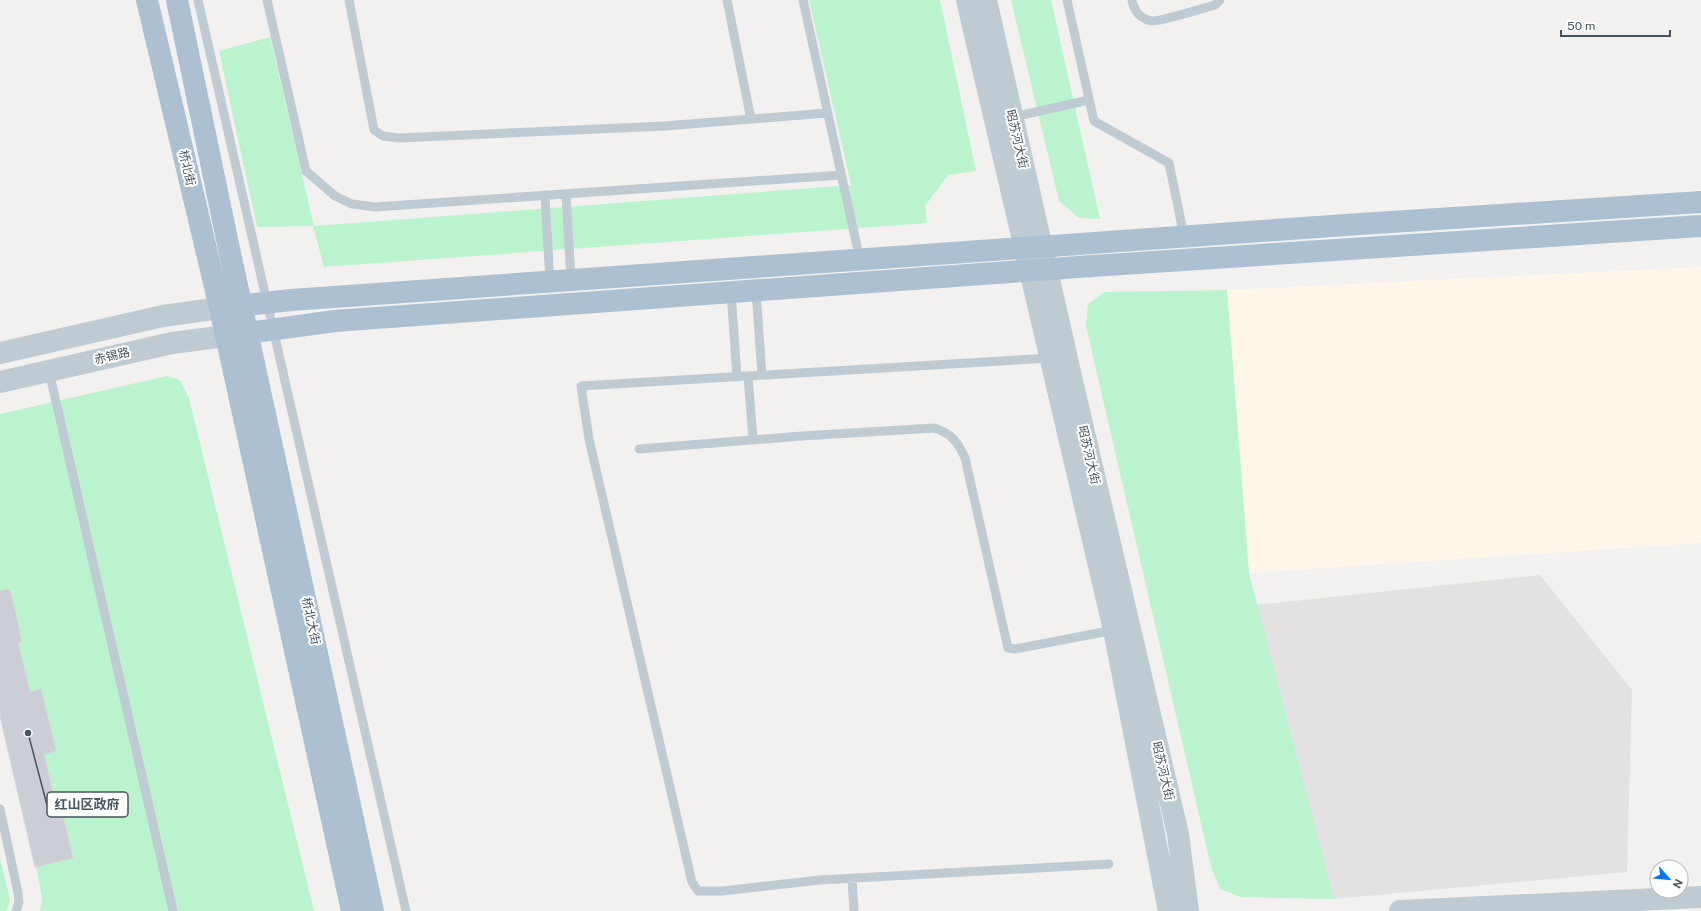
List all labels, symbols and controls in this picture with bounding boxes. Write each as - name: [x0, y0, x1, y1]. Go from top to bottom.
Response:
- scale bar: [1561, 12, 1670, 38]
- text: 50 m: [1567, 19, 1595, 33]
- street label: 昭苏河大街: [1003, 108, 1031, 170]
- street label: 桥北街: [176, 149, 198, 187]
- street label: 赤锡路: [93, 345, 131, 367]
- street label: 昭苏河大街: [1075, 424, 1103, 486]
- street label: 桥北大街: [299, 596, 323, 646]
- street label: 昭苏河大街: [1149, 740, 1177, 802]
- callout: 红山区政府: [47, 792, 128, 817]
- text: 红山区政府: [54, 797, 120, 812]
- north arrow: [1649, 859, 1689, 899]
- text: N: [1671, 877, 1685, 890]

